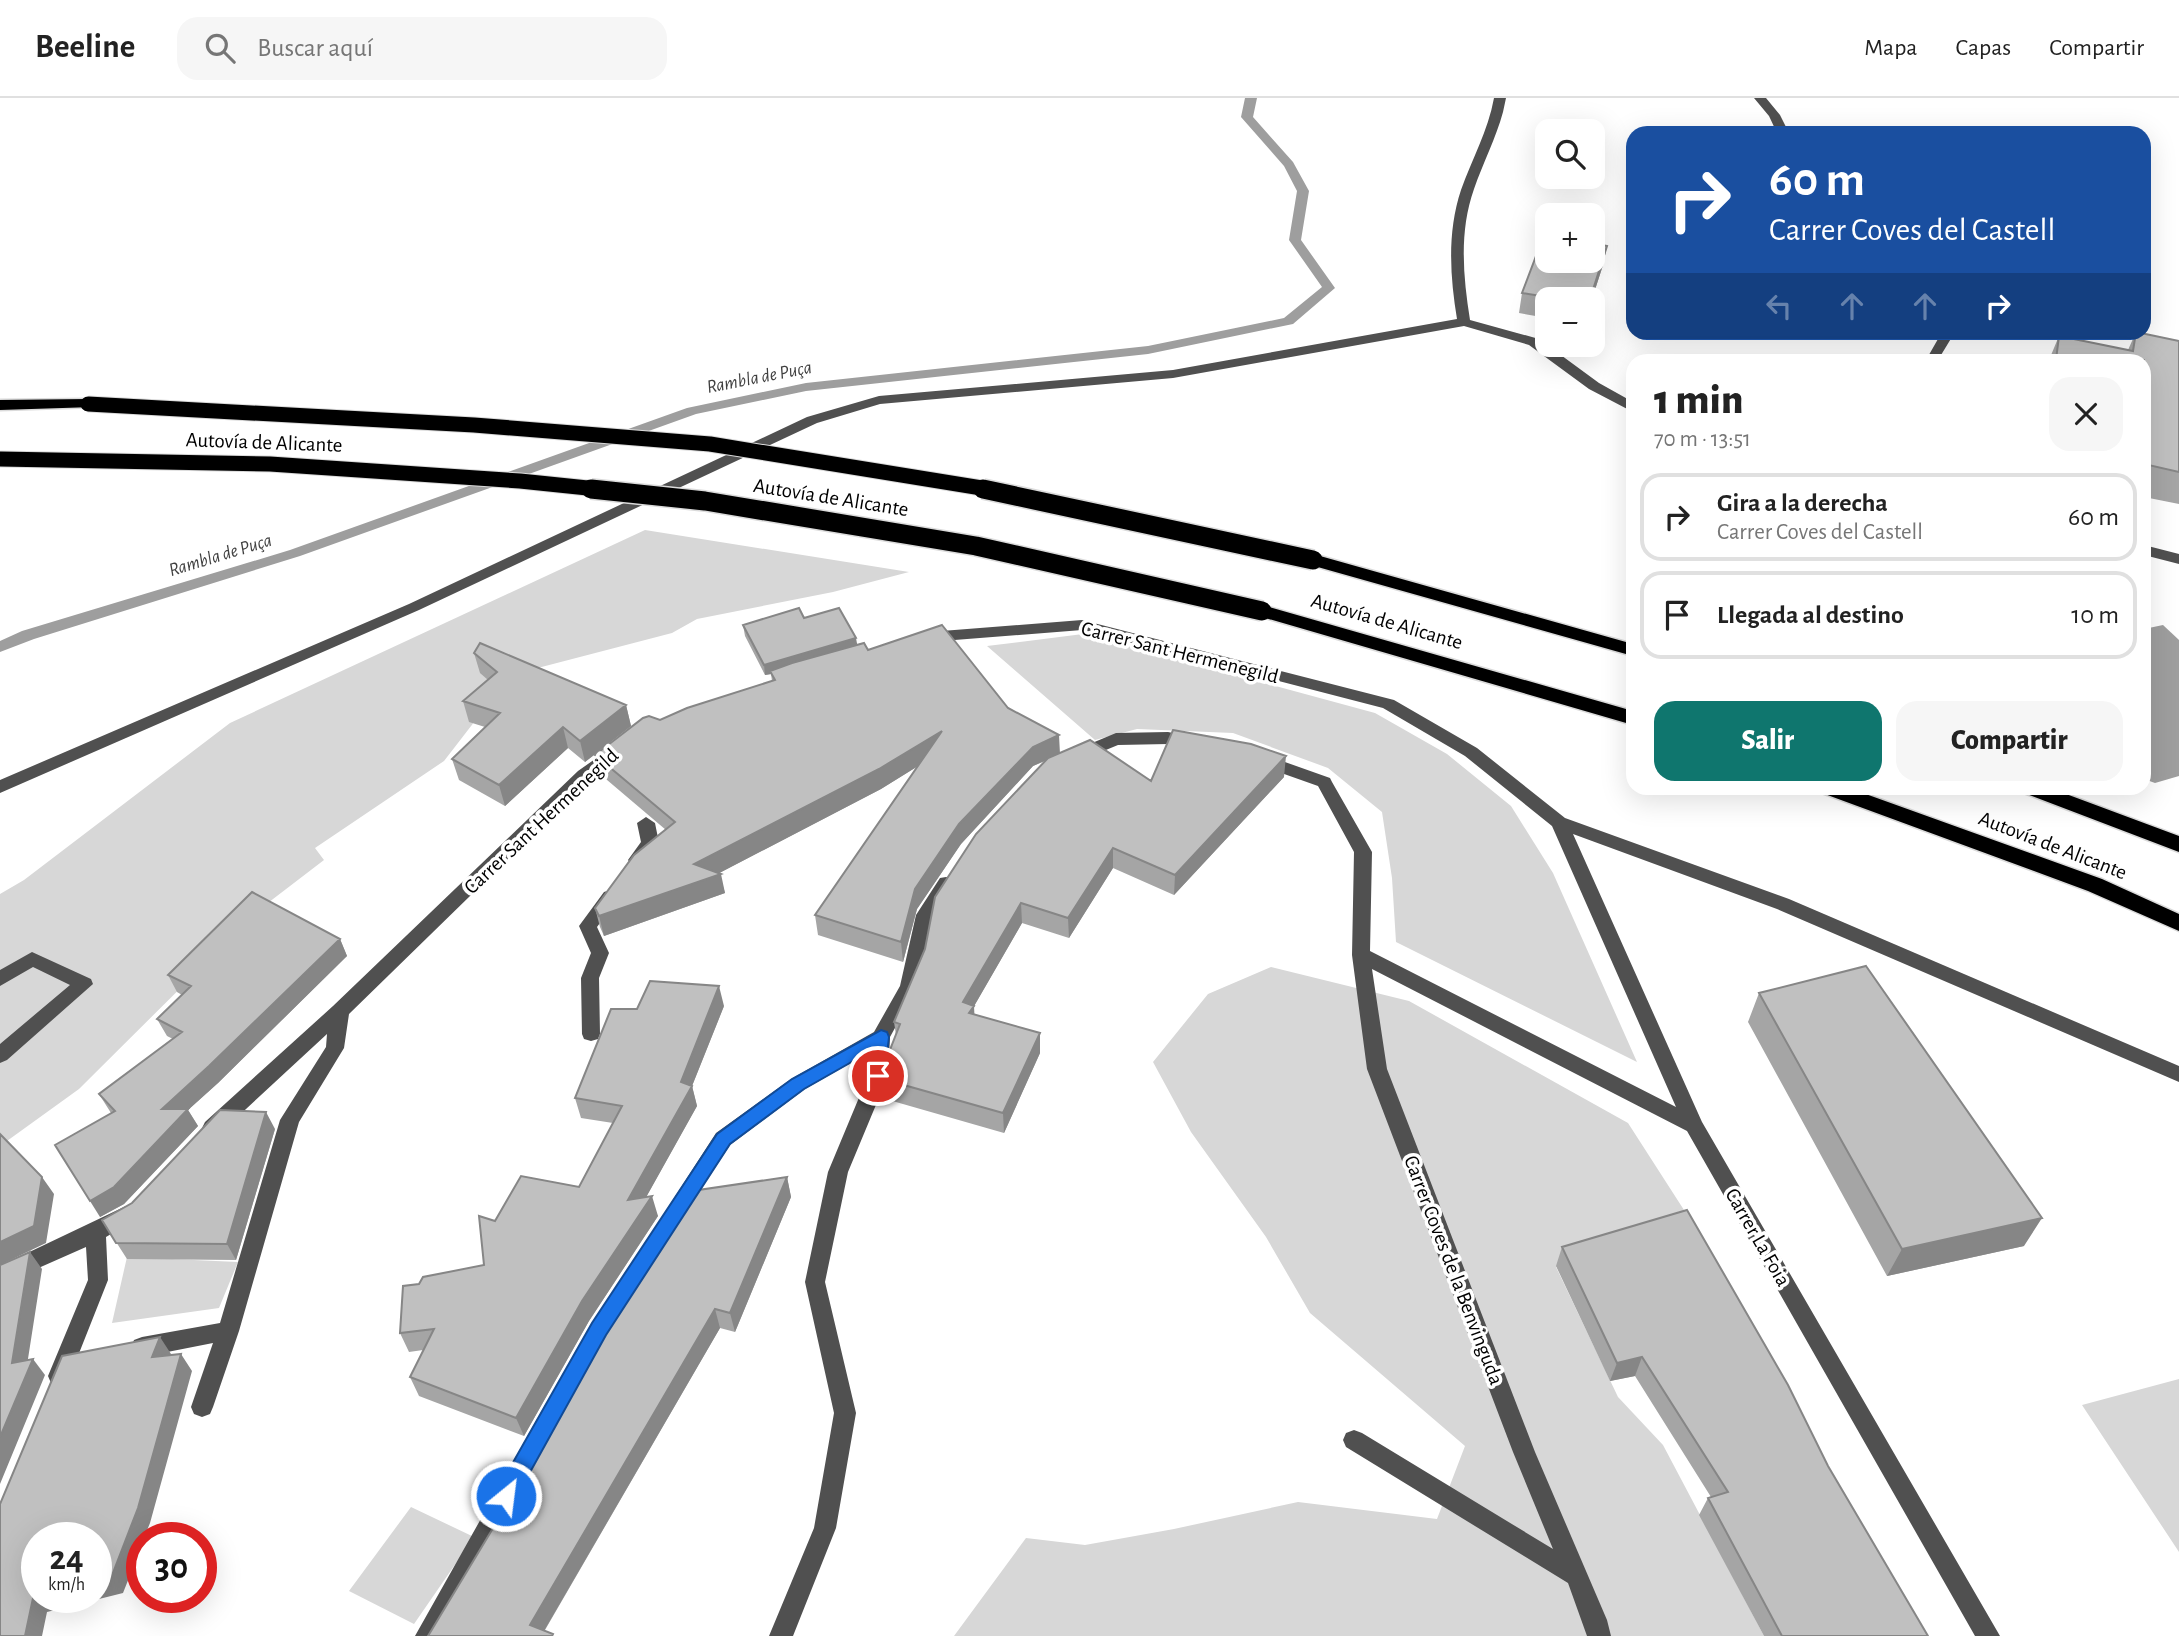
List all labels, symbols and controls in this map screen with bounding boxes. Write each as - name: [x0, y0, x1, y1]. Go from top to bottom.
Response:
- search box: [177, 17, 667, 80]
- icon: search: [201, 29, 239, 67]
- text: Beeline: [35, 31, 135, 64]
- text: Buscar aquí: [257, 35, 373, 61]
- text: Mapa: [1864, 36, 1917, 60]
- text: Capas: [1955, 36, 2011, 60]
- text: Compartir: [2049, 36, 2144, 60]
- map controls: [1535, 119, 1605, 357]
- button: search: [1535, 119, 1605, 189]
- icon: right: [1654, 154, 1745, 245]
- text: 60 m: [1769, 156, 1865, 205]
- button: +: [1535, 203, 1605, 273]
- text: Carrer Coves del Castell: [1769, 214, 2055, 246]
- button: −: [1535, 287, 1605, 357]
- icon: left: [1760, 287, 1798, 325]
- icon: ahead: [1833, 287, 1871, 325]
- icon: ahead: [1906, 287, 1944, 325]
- icon: right: [1979, 287, 2017, 325]
- water label: Rambla de Puça: [705, 358, 813, 397]
- button: close: [2049, 377, 2123, 451]
- text: 1 min: [1654, 379, 1743, 421]
- text: 70 m · 13:51: [1654, 428, 1751, 451]
- street label: Autovía de Alicante: [185, 429, 343, 456]
- street label: Autovía de Alicante: [752, 475, 910, 520]
- text: Gira a la derecha: [1717, 490, 1888, 516]
- icon: right: [1658, 498, 1696, 536]
- text: 60 m: [2068, 504, 2119, 530]
- text: Carrer Coves del Castell: [1717, 521, 1923, 544]
- water label: Rambla de Puça: [167, 531, 274, 580]
- street label: Autovía de Alicante: [1309, 590, 1465, 653]
- icon: arrive: [1658, 596, 1696, 634]
- text: Llegada al destino: [1717, 602, 1904, 628]
- text: 10 m: [2071, 602, 2119, 628]
- street label: Carrer Sant Hermenegild: [1079, 618, 1281, 687]
- button: Salir: [1654, 701, 1882, 781]
- button: Compartir: [1896, 701, 2123, 781]
- street label: Carrer Sant Hermenegild: [460, 745, 623, 898]
- street label: Autovía de Alicante: [1976, 808, 2130, 883]
- pin: [848, 1046, 908, 1106]
- icon: arrive: [859, 1057, 897, 1095]
- street label: Carrer Coves de la Benvinguda: [1400, 1153, 1507, 1388]
- street label: Carrer La Foia: [1721, 1185, 1794, 1290]
- position arrow: [469, 1459, 543, 1533]
- speed limit sign: 30: [126, 1522, 217, 1613]
- text: 24: [49, 1541, 84, 1576]
- text: km/h: [48, 1576, 85, 1594]

